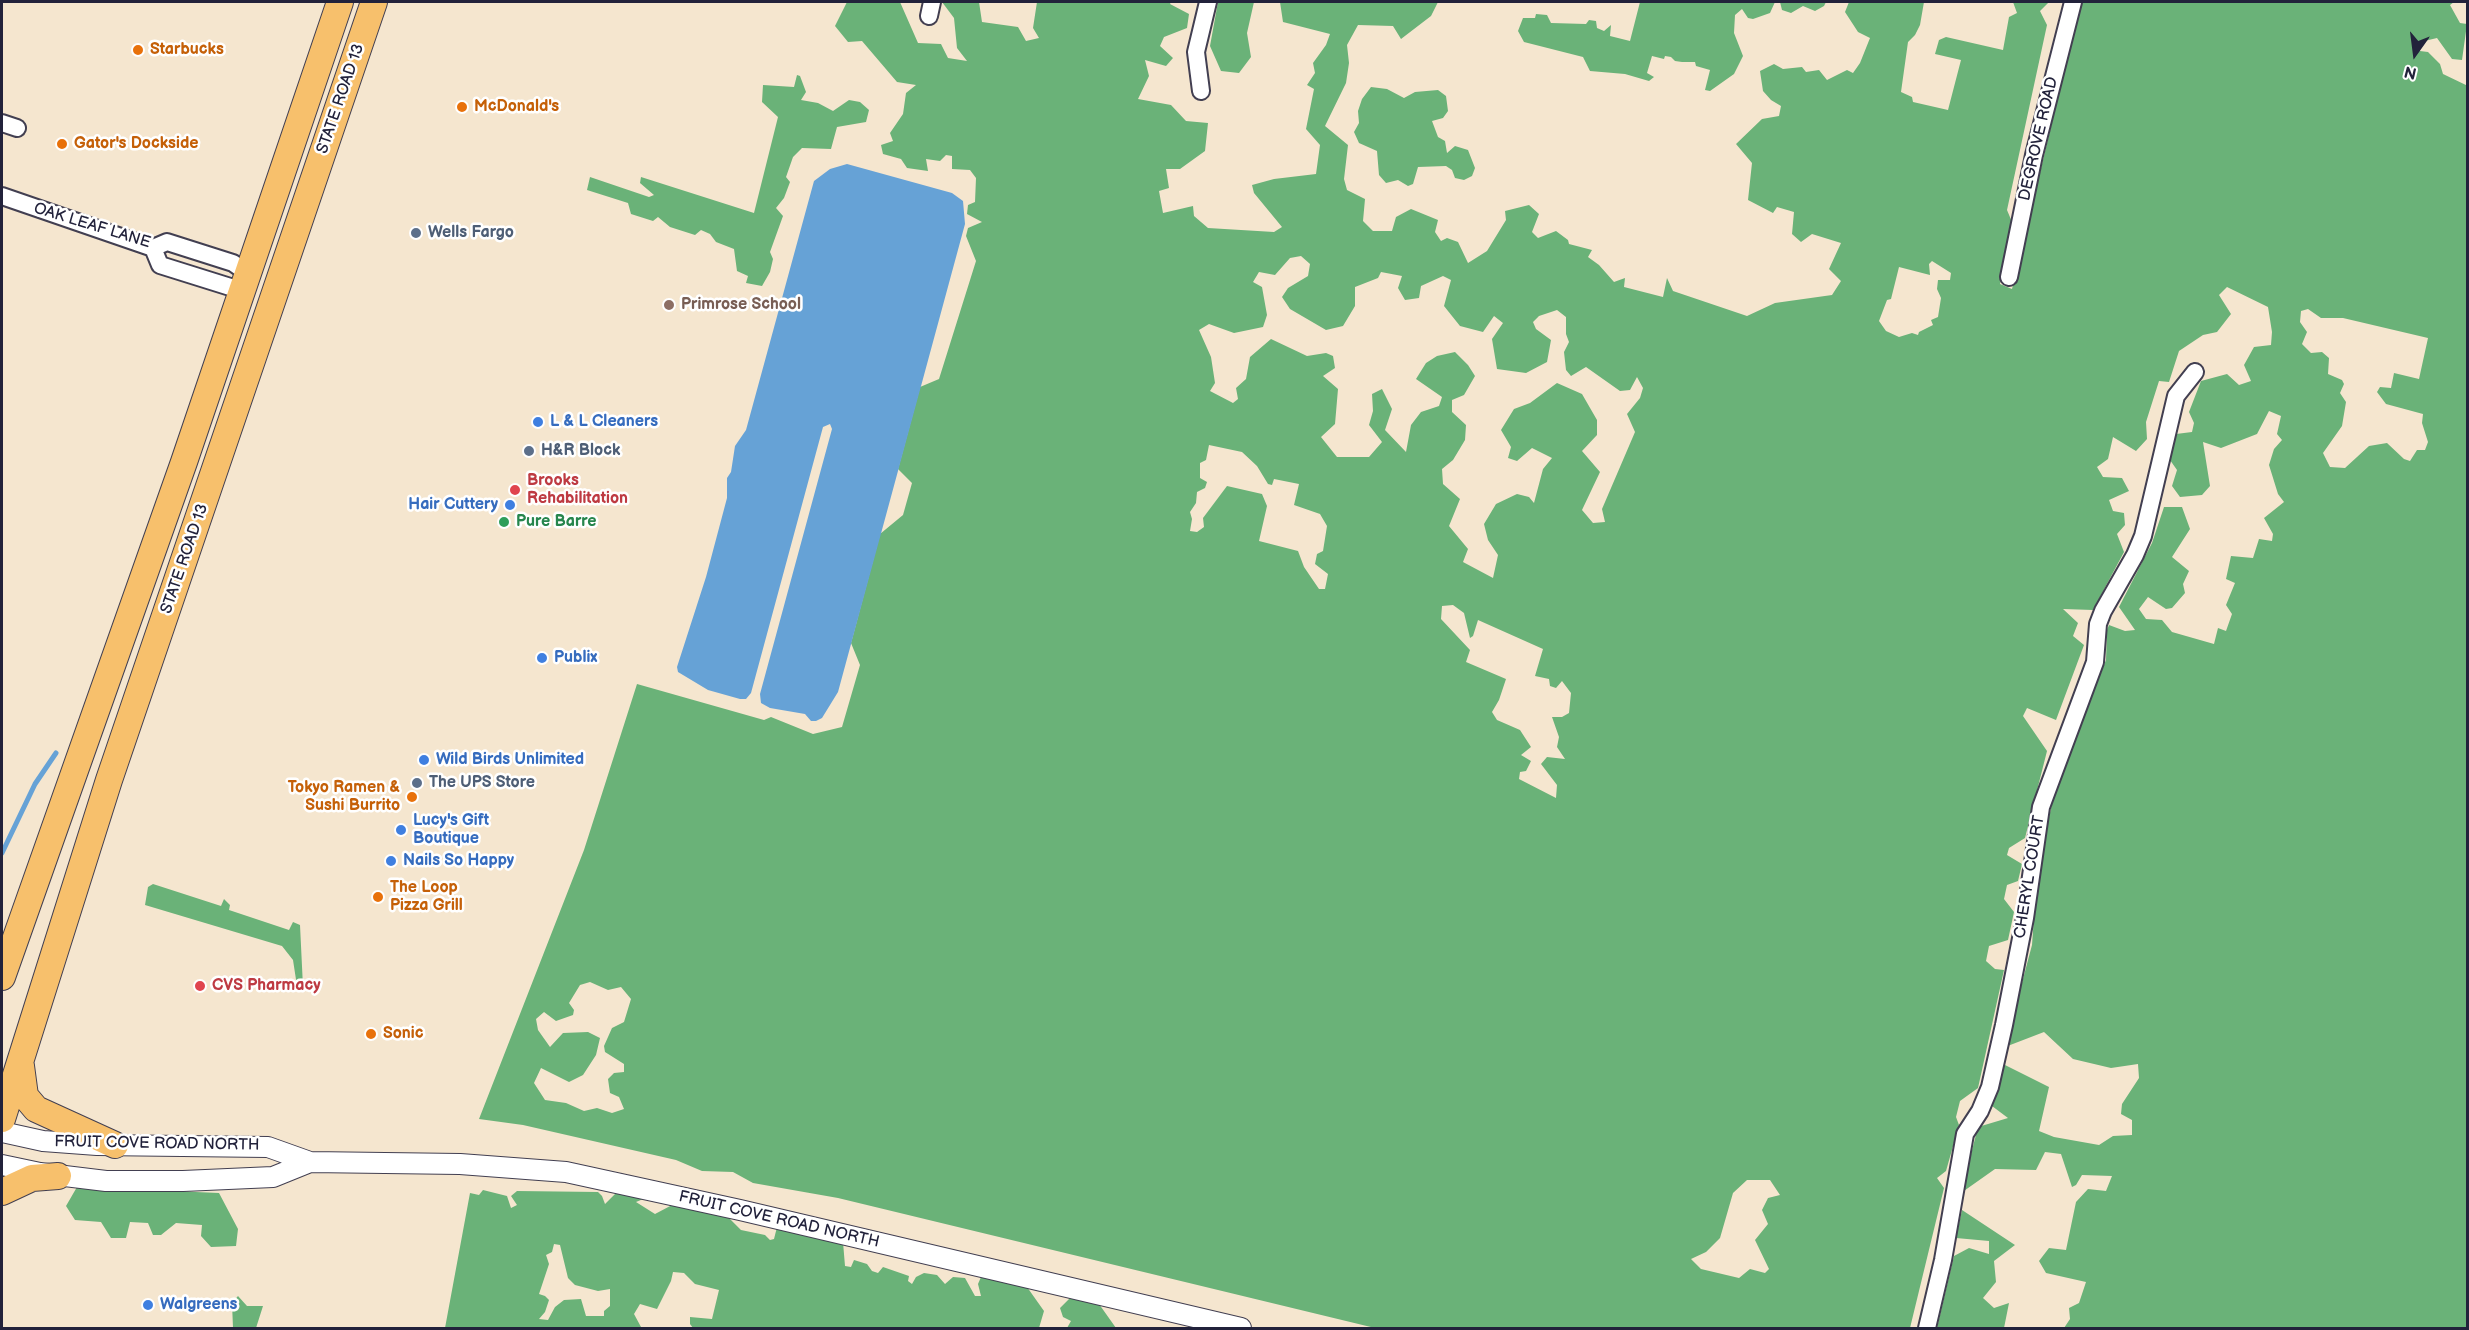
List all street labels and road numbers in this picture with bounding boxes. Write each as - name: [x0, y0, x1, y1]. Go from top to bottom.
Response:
- street label: STATE ROAD 13: [313, 42, 369, 156]
- street label: DEGROVE ROAD: [2015, 75, 2063, 203]
- street label: OAK LEAF LANE: [31, 199, 153, 253]
- street label: STATE ROAD 13: [157, 502, 213, 616]
- street label: CHERYL COURT: [2011, 814, 2049, 940]
- street label: FRUIT COVE ROAD NORTH: [54, 1133, 260, 1155]
- street label: FRUIT COVE ROAD NORTH: [677, 1188, 881, 1252]

